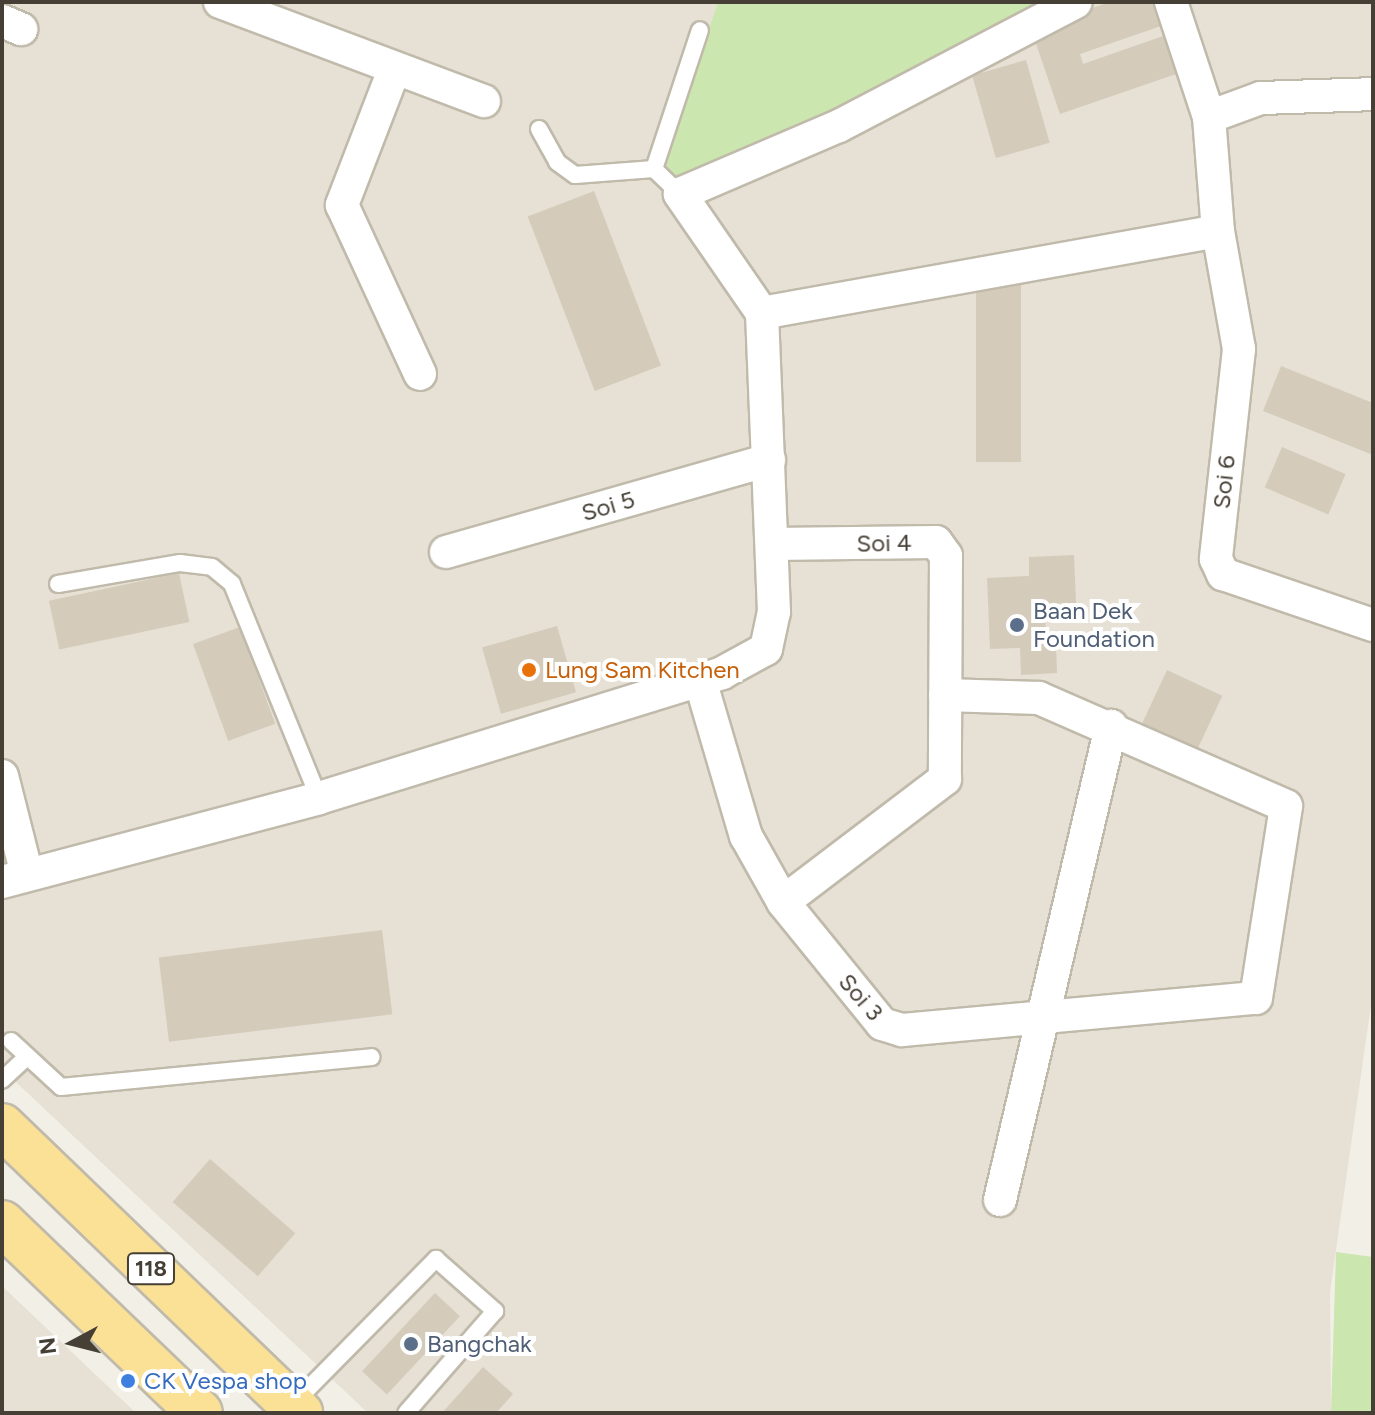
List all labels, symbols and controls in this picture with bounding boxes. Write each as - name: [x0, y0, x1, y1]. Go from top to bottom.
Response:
- street label: Soi 6: [1207, 454, 1241, 510]
- street label: Soi 5: [578, 485, 638, 527]
- street label: Soi 4: [856, 528, 912, 558]
- place label: Baan Dek Foundation: [1033, 597, 1155, 653]
- marker: Baan Dek Foundation: [1008, 616, 1026, 634]
- place label: Lung Sam Kitchen: [545, 656, 740, 684]
- marker: Lung Sam Kitchen: [520, 661, 538, 679]
- street label: Soi 3: [833, 967, 889, 1027]
- road number: 118: [125, 1251, 177, 1287]
- north arrow: [32, 1303, 112, 1383]
- place label: Bangchak: [427, 1330, 532, 1358]
- marker: Bangchak: [402, 1335, 420, 1353]
- text: N: [33, 1336, 62, 1356]
- place label: CK Vespa shop: [144, 1367, 307, 1395]
- marker: CK Vespa shop: [119, 1372, 137, 1390]

